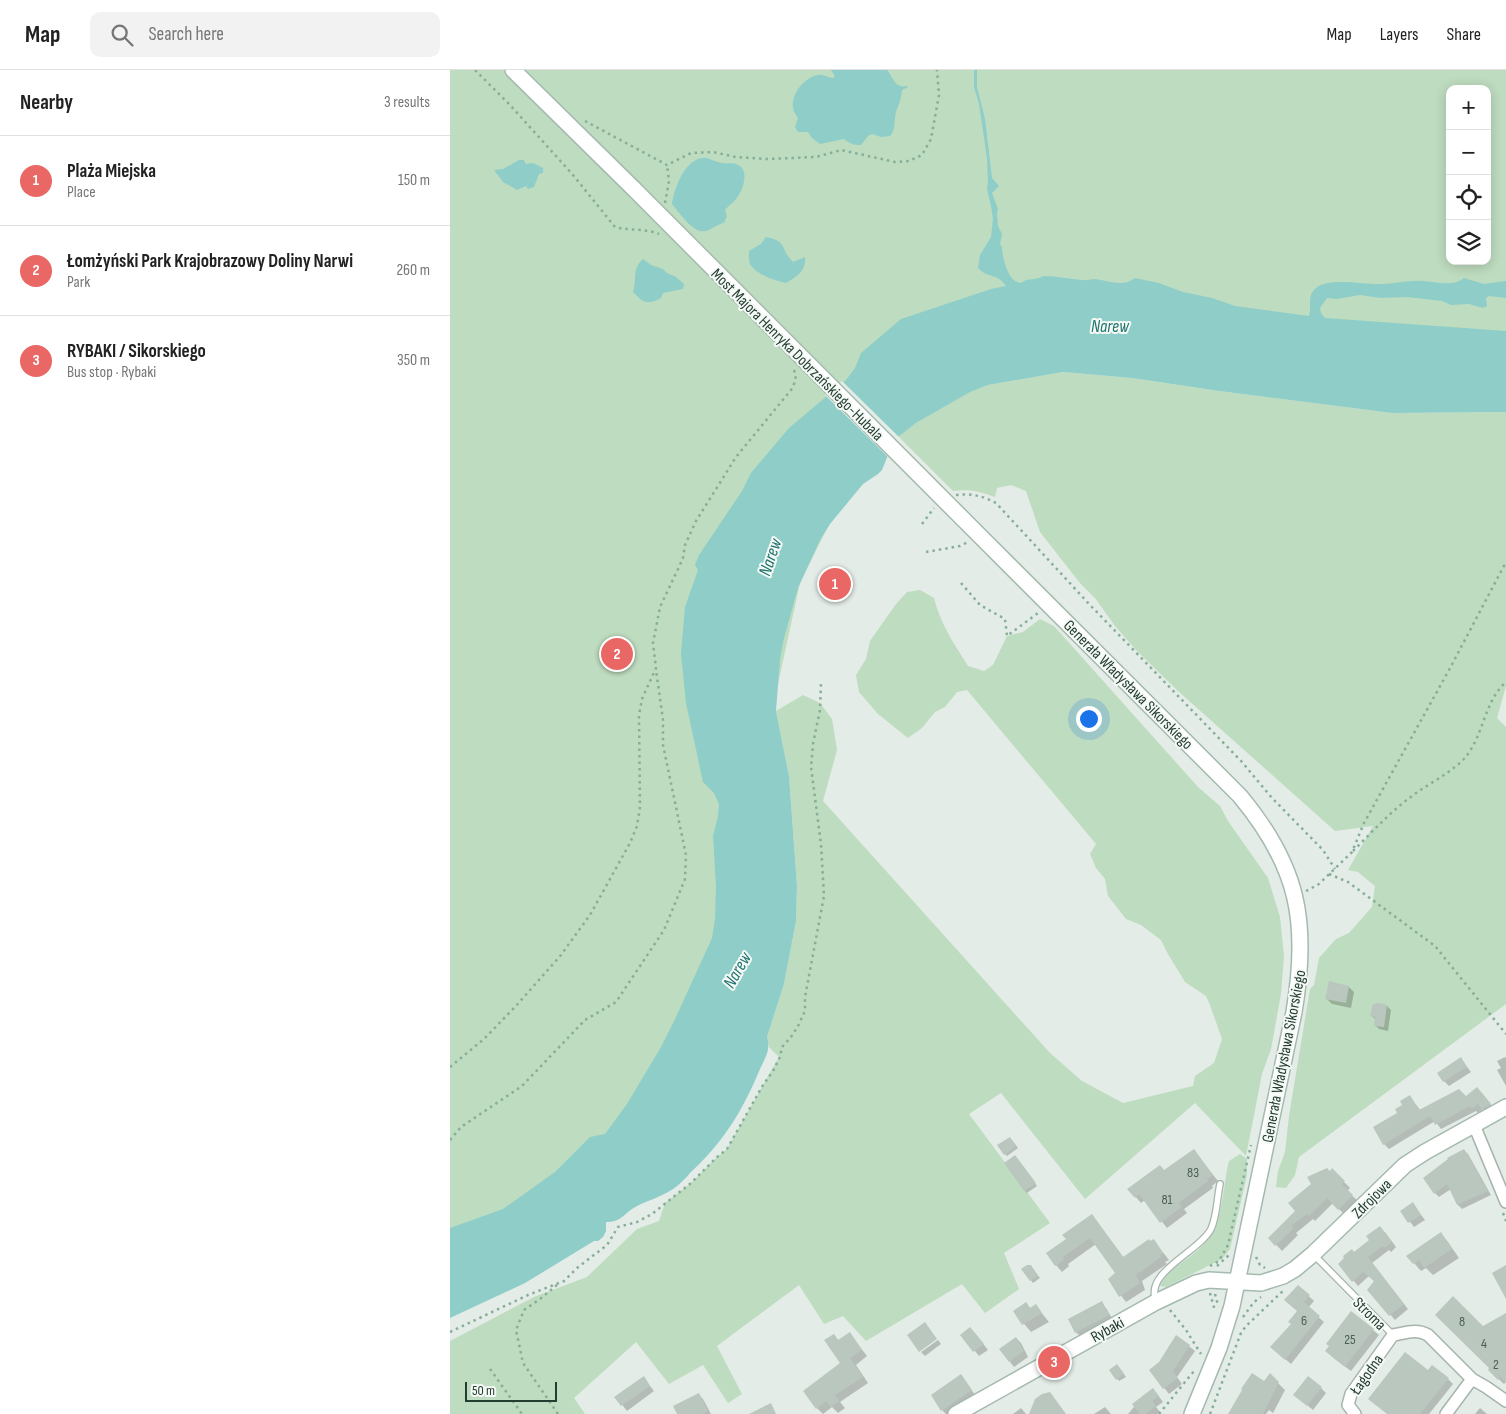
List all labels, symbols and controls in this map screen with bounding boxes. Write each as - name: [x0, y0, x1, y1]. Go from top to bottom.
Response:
- search box: [90, 12, 440, 57]
- text: Map: [25, 20, 60, 49]
- icon: search: [108, 21, 136, 49]
- text: Search here: [148, 23, 224, 46]
- text: Map: [1327, 24, 1352, 45]
- text: Layers: [1380, 24, 1419, 45]
- text: Share: [1447, 24, 1481, 45]
- map controls: [1446, 85, 1491, 265]
- button: +: [1446, 85, 1491, 130]
- text: Nearby: [20, 90, 73, 115]
- text: 3 results: [384, 93, 430, 112]
- button: −: [1446, 130, 1491, 175]
- text: Plaża Miejska: [67, 160, 156, 183]
- text: 1: [33, 171, 39, 190]
- text: 150 m: [398, 171, 430, 190]
- button: locate: [1446, 175, 1491, 220]
- text: Place: [67, 183, 96, 202]
- button: layers: [1446, 220, 1491, 265]
- text: Łomżyński Park Krajobrazowy Doliny Narwi: [67, 250, 353, 273]
- text: 2: [32, 261, 40, 280]
- text: 260 m: [396, 261, 430, 280]
- street label: Most Majora Henryka Dobrzańskiego-Hubala: [707, 265, 887, 445]
- text: Park: [67, 273, 90, 292]
- water label: Narew: [1091, 316, 1130, 337]
- text: RYBAKI / Sikorskiego: [67, 340, 206, 363]
- text: 3: [32, 351, 40, 370]
- text: 350 m: [397, 351, 430, 370]
- text: Bus stop · Rybaki: [67, 363, 156, 382]
- water label: Narew: [754, 535, 787, 579]
- pin: 1: [819, 565, 851, 603]
- street label: Generała Władysława Sikorskiego: [1059, 616, 1197, 754]
- pin: 2: [601, 635, 633, 673]
- your location: [1076, 706, 1102, 732]
- water label: Narew: [719, 948, 757, 992]
- street label: Generała Władysława Sikorskiego: [1258, 968, 1311, 1144]
- house number: 83: [1187, 1164, 1199, 1181]
- street label: Zdrojowa: [1348, 1175, 1396, 1223]
- house number: 81: [1161, 1191, 1173, 1208]
- street label: Stroma: [1348, 1294, 1389, 1335]
- house number: 6: [1301, 1312, 1307, 1329]
- street label: Rybaki: [1088, 1313, 1128, 1347]
- house number: 8: [1459, 1313, 1465, 1330]
- house number: 25: [1344, 1331, 1356, 1348]
- house number: 4: [1481, 1335, 1487, 1352]
- pin: 3: [1038, 1343, 1070, 1381]
- street label: Łagodna: [1346, 1351, 1388, 1399]
- house number: 2: [1493, 1356, 1499, 1373]
- scale bar: [465, 1379, 558, 1402]
- text: 50 m: [472, 1382, 495, 1399]

